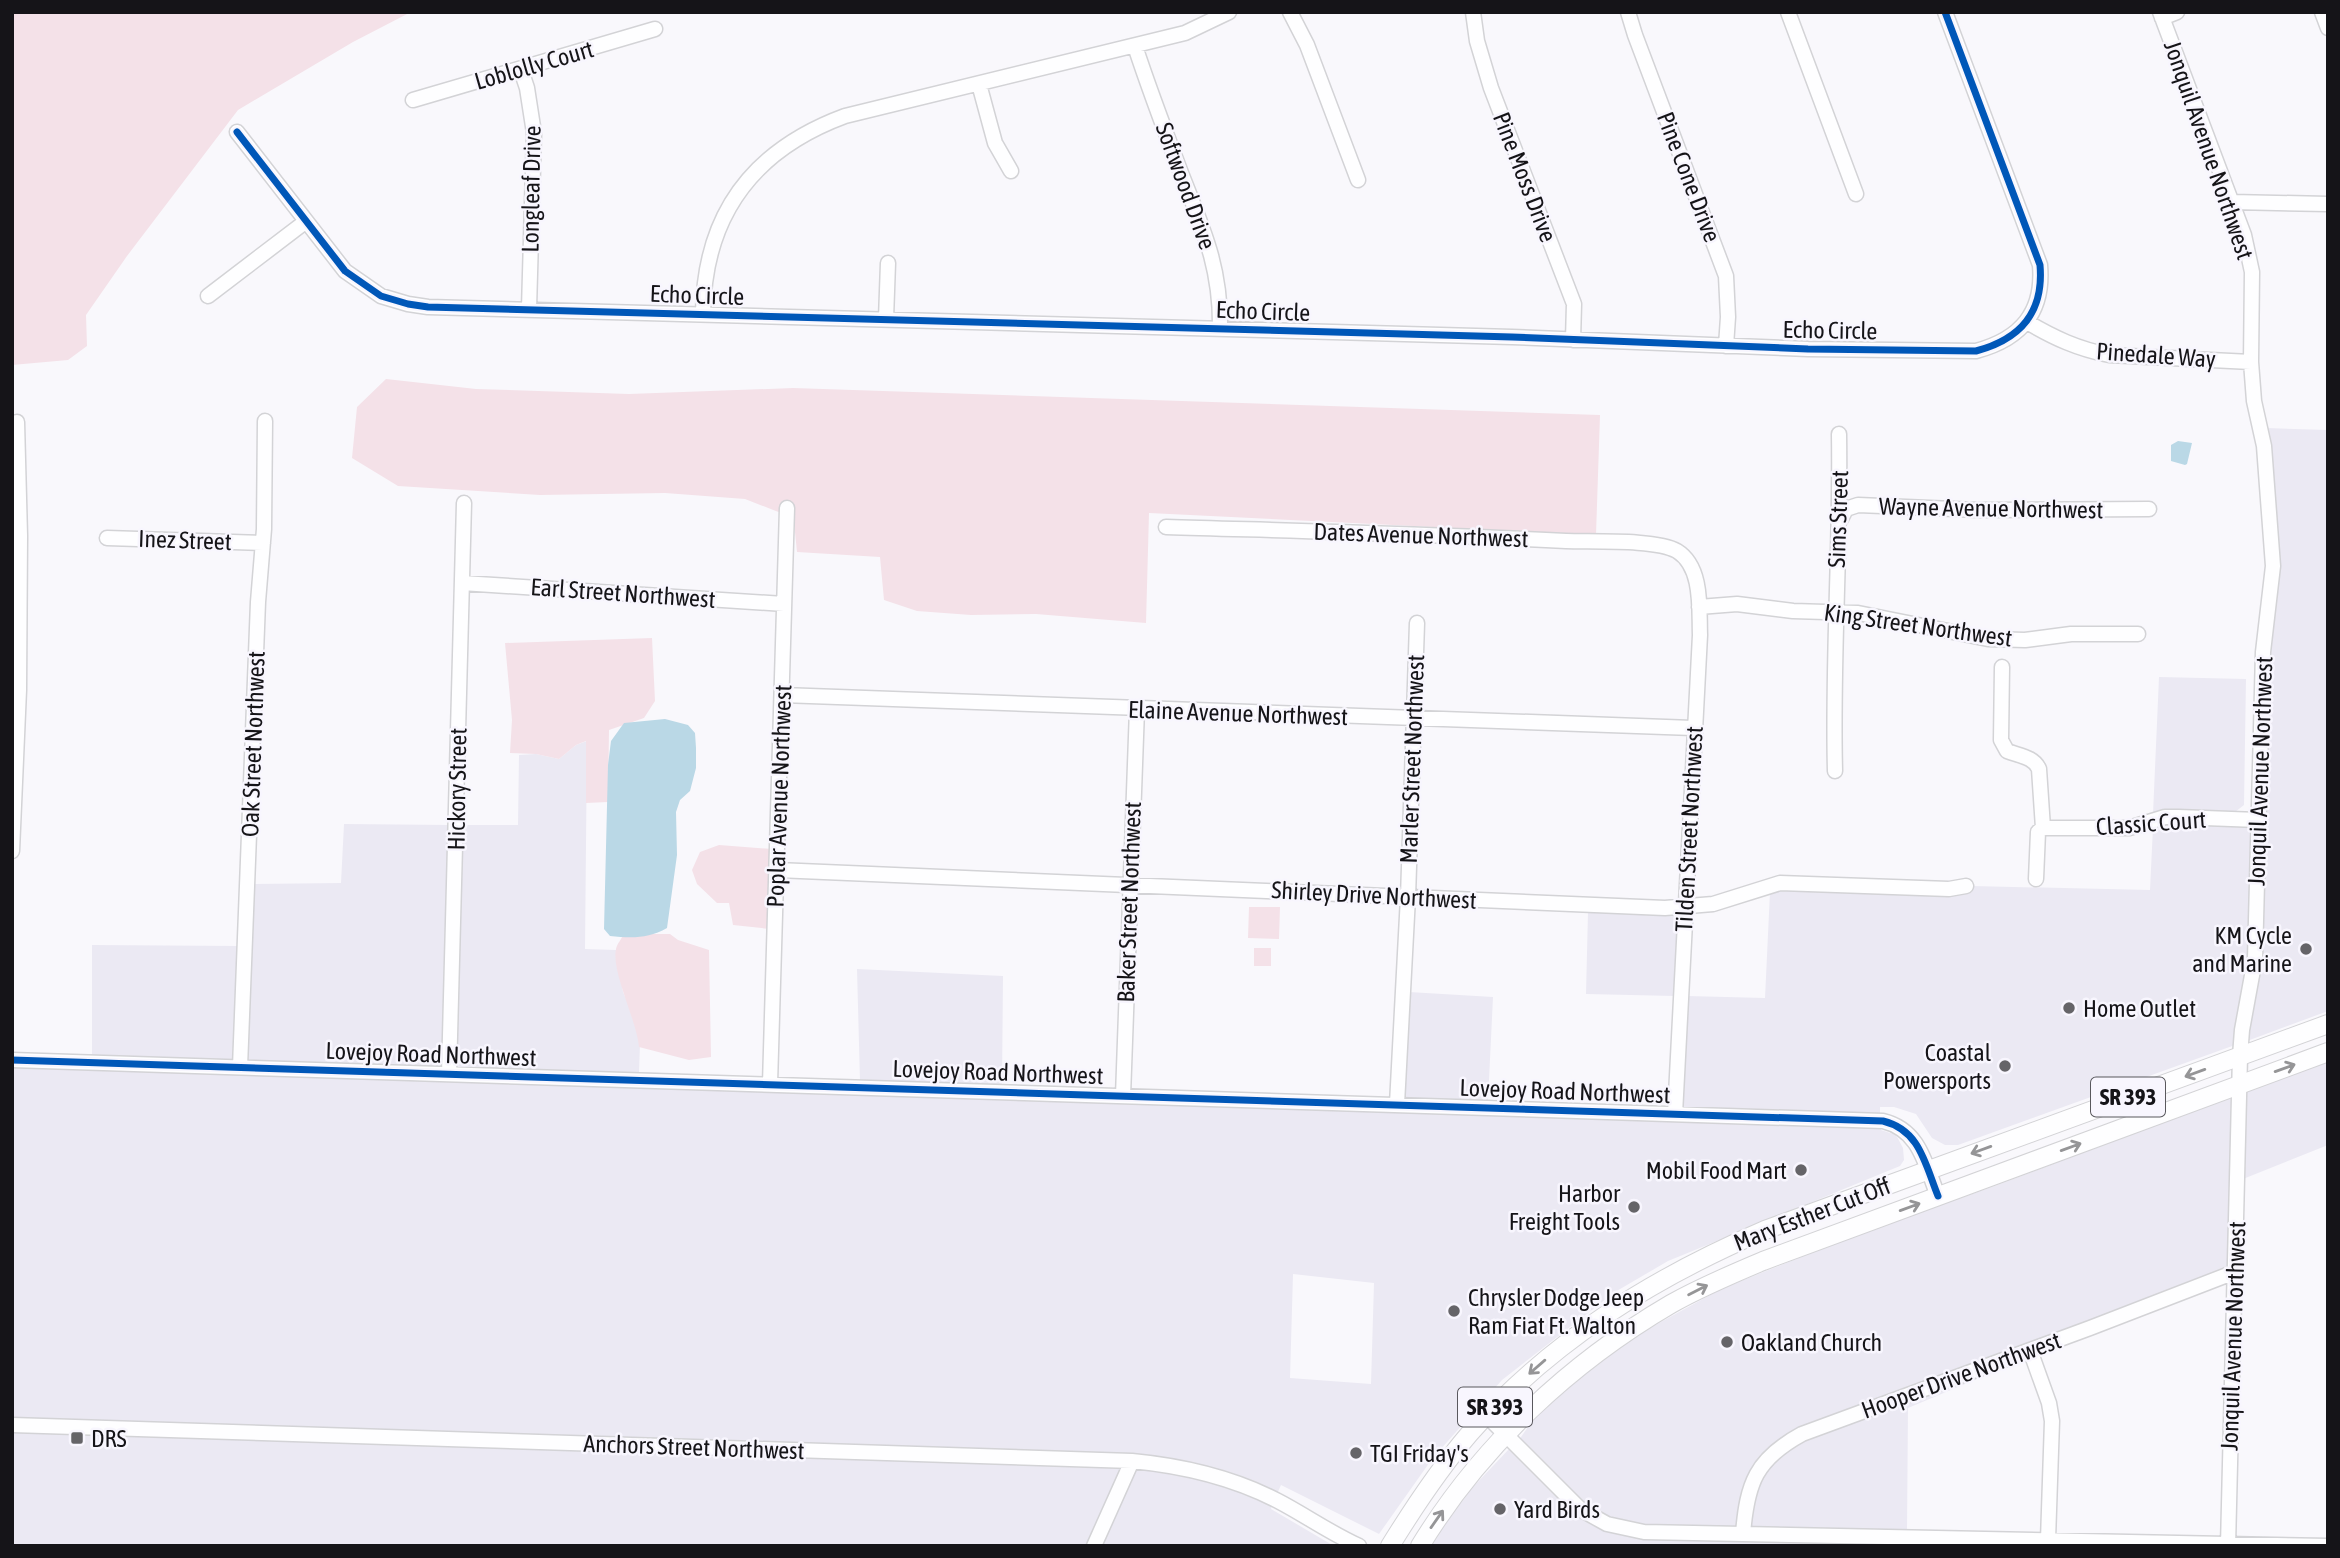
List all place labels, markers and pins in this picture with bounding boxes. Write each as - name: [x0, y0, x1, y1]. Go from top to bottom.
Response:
- place label: KM Cycle and Marine: [2192, 922, 2292, 977]
- marker: KM Cycle and Marine: [2298, 941, 2314, 957]
- place label: Home Outlet: [2083, 995, 2196, 1022]
- marker: Home Outlet: [2061, 1000, 2077, 1016]
- place label: Coastal Powersports: [1883, 1039, 1992, 1094]
- marker: Coastal Powersports: [1997, 1058, 2013, 1074]
- place label: Mobil Food Mart: [1646, 1157, 1787, 1184]
- marker: Mobil Food Mart: [1793, 1162, 1809, 1178]
- place label: Harbor Freight Tools: [1509, 1180, 1621, 1235]
- marker: Harbor Freight Tools: [1626, 1199, 1642, 1215]
- place label: Chrysler Dodge Jeep Ram Fiat Ft. Walton: [1468, 1284, 1644, 1339]
- marker: Chrysler Dodge Jeep Ram Fiat Ft. Walton: [1446, 1303, 1462, 1319]
- place label: Oakland Church: [1741, 1329, 1882, 1356]
- marker: Oakland Church: [1719, 1334, 1735, 1350]
- place label: DRS: [91, 1425, 127, 1452]
- marker: DRS: [69, 1430, 85, 1446]
- place label: TGI Friday's: [1370, 1440, 1469, 1467]
- marker: TGI Friday's: [1348, 1445, 1364, 1461]
- place label: Yard Birds: [1514, 1496, 1600, 1523]
- marker: Yard Birds: [1492, 1501, 1508, 1517]

